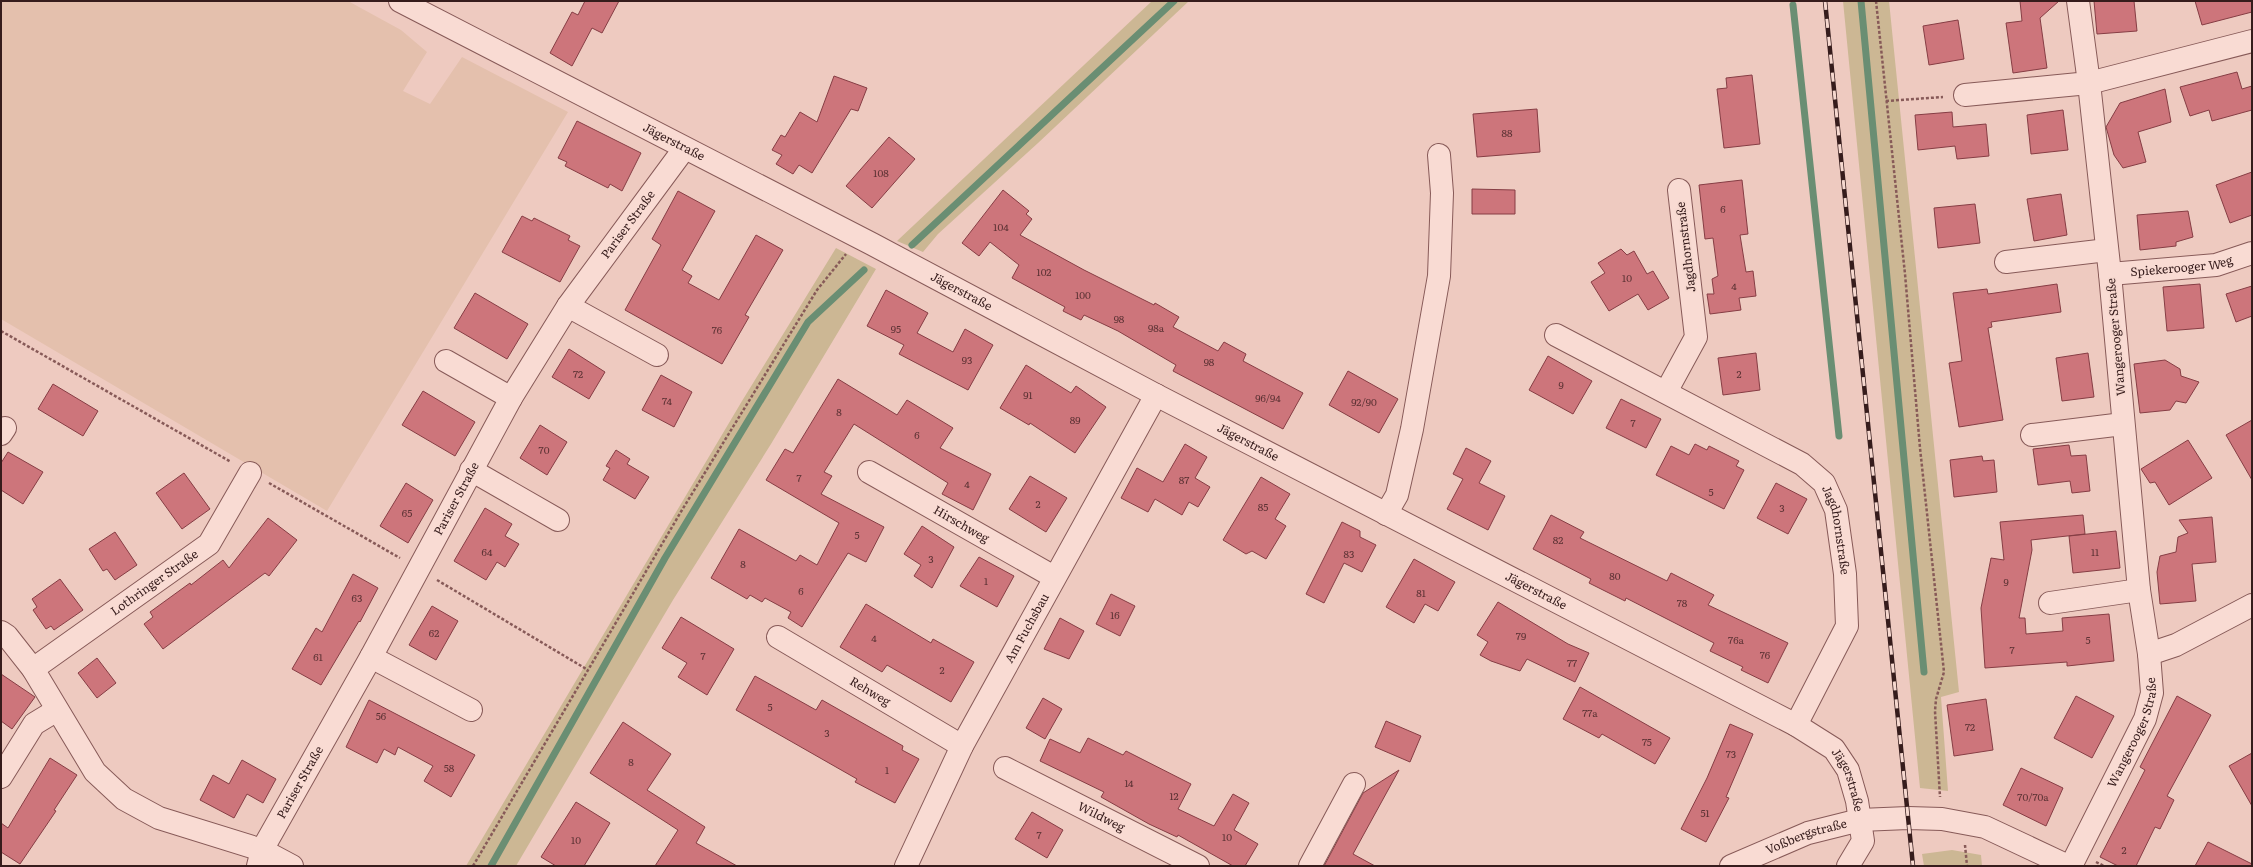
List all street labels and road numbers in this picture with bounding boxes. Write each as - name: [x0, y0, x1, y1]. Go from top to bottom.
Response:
- street label: Jägerstraße: [640, 118, 708, 165]
- street label: Pariser Straße: [596, 186, 659, 262]
- street label: Jagdhornstraße: [1671, 201, 1699, 293]
- street label: Spiekerooger Weg: [2129, 250, 2235, 280]
- street label: Jägerstraße: [928, 267, 996, 314]
- street label: Wangerooger Straße: [2101, 277, 2129, 397]
- street label: Jägerstraße: [1214, 418, 1282, 465]
- street label: Pariser Straße: [428, 458, 483, 538]
- street label: Jagdhornstraße: [1818, 482, 1855, 576]
- street label: Hirschweg: [930, 500, 993, 547]
- street label: Lothringer Straße: [106, 545, 201, 619]
- street label: Jägerstraße: [1502, 567, 1570, 613]
- street label: Am Fuchsbau: [1000, 589, 1053, 666]
- street label: Rehweg: [847, 671, 895, 710]
- street label: Wangerooger Straße: [2102, 677, 2160, 790]
- street label: Pariser Straße: [271, 742, 327, 822]
- street label: Jägerstraße: [1828, 744, 1868, 813]
- street label: Wildweg: [1075, 796, 1129, 836]
- street label: Voßbergstraße: [1763, 814, 1848, 858]

